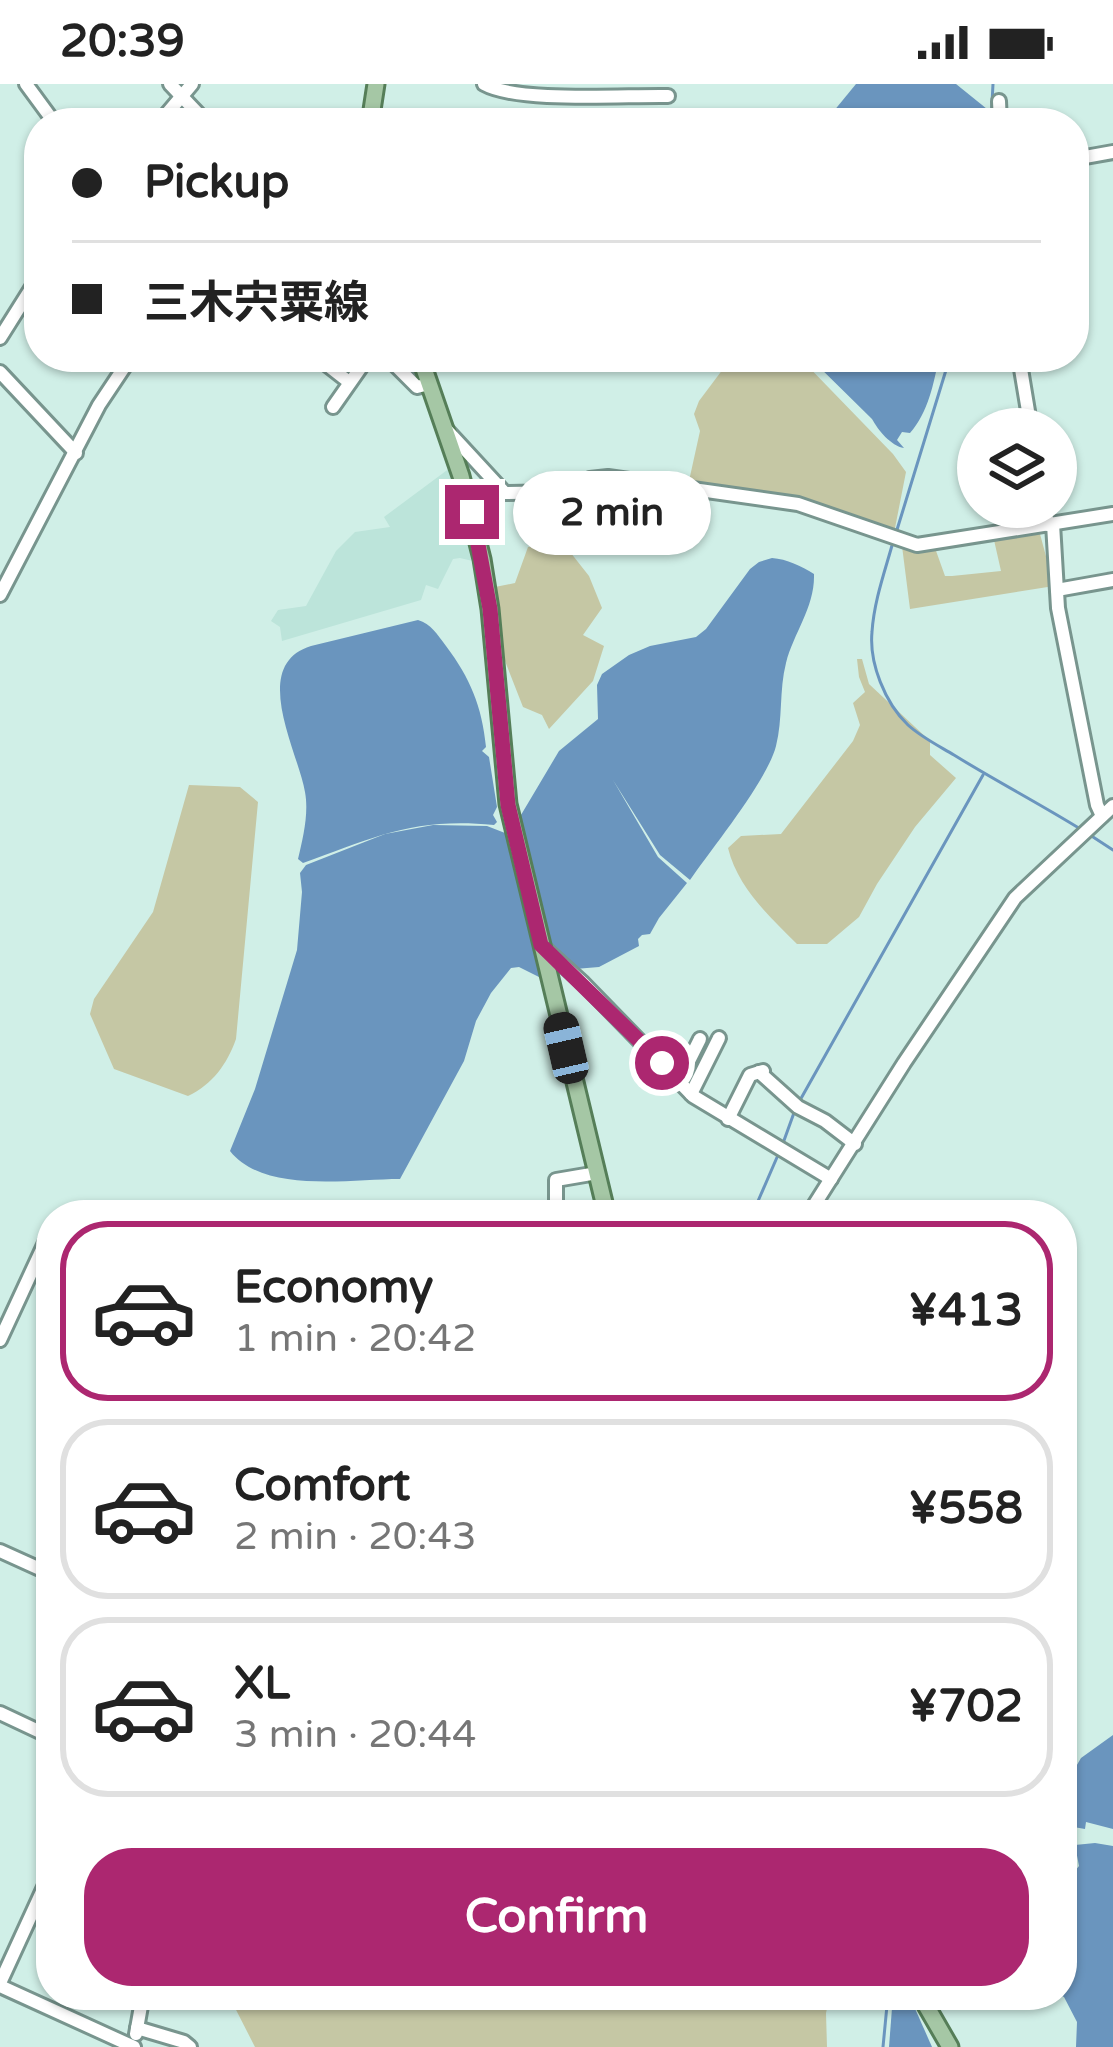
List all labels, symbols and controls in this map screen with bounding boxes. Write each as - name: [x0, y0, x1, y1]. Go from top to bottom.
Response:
- text: 20:39: [60, 15, 185, 69]
- text: Pickup: [144, 156, 289, 210]
- text: 三木宍粟線: [144, 277, 369, 331]
- map controls: [957, 408, 1077, 528]
- button: layers: [957, 408, 1077, 528]
- callout: 2 min: [514, 470, 712, 554]
- route end: [445, 485, 499, 539]
- text: 2 min: [560, 489, 664, 536]
- car: [540, 1009, 592, 1087]
- route start: [635, 1036, 689, 1090]
- icon: car: [90, 1257, 198, 1365]
- text: Economy: [234, 1261, 433, 1315]
- text: ¥413: [909, 1284, 1023, 1338]
- text: 1 min · 20:42: [234, 1315, 476, 1362]
- icon: car: [90, 1455, 198, 1563]
- text: Comfort: [234, 1459, 410, 1513]
- text: ¥558: [909, 1482, 1023, 1536]
- text: 2 min · 20:43: [234, 1513, 476, 1560]
- icon: car: [90, 1653, 198, 1761]
- text: XL: [234, 1657, 290, 1711]
- text: ¥702: [909, 1680, 1023, 1734]
- text: 3 min · 20:44: [234, 1711, 476, 1758]
- button: Confirm: [84, 1848, 1029, 1986]

